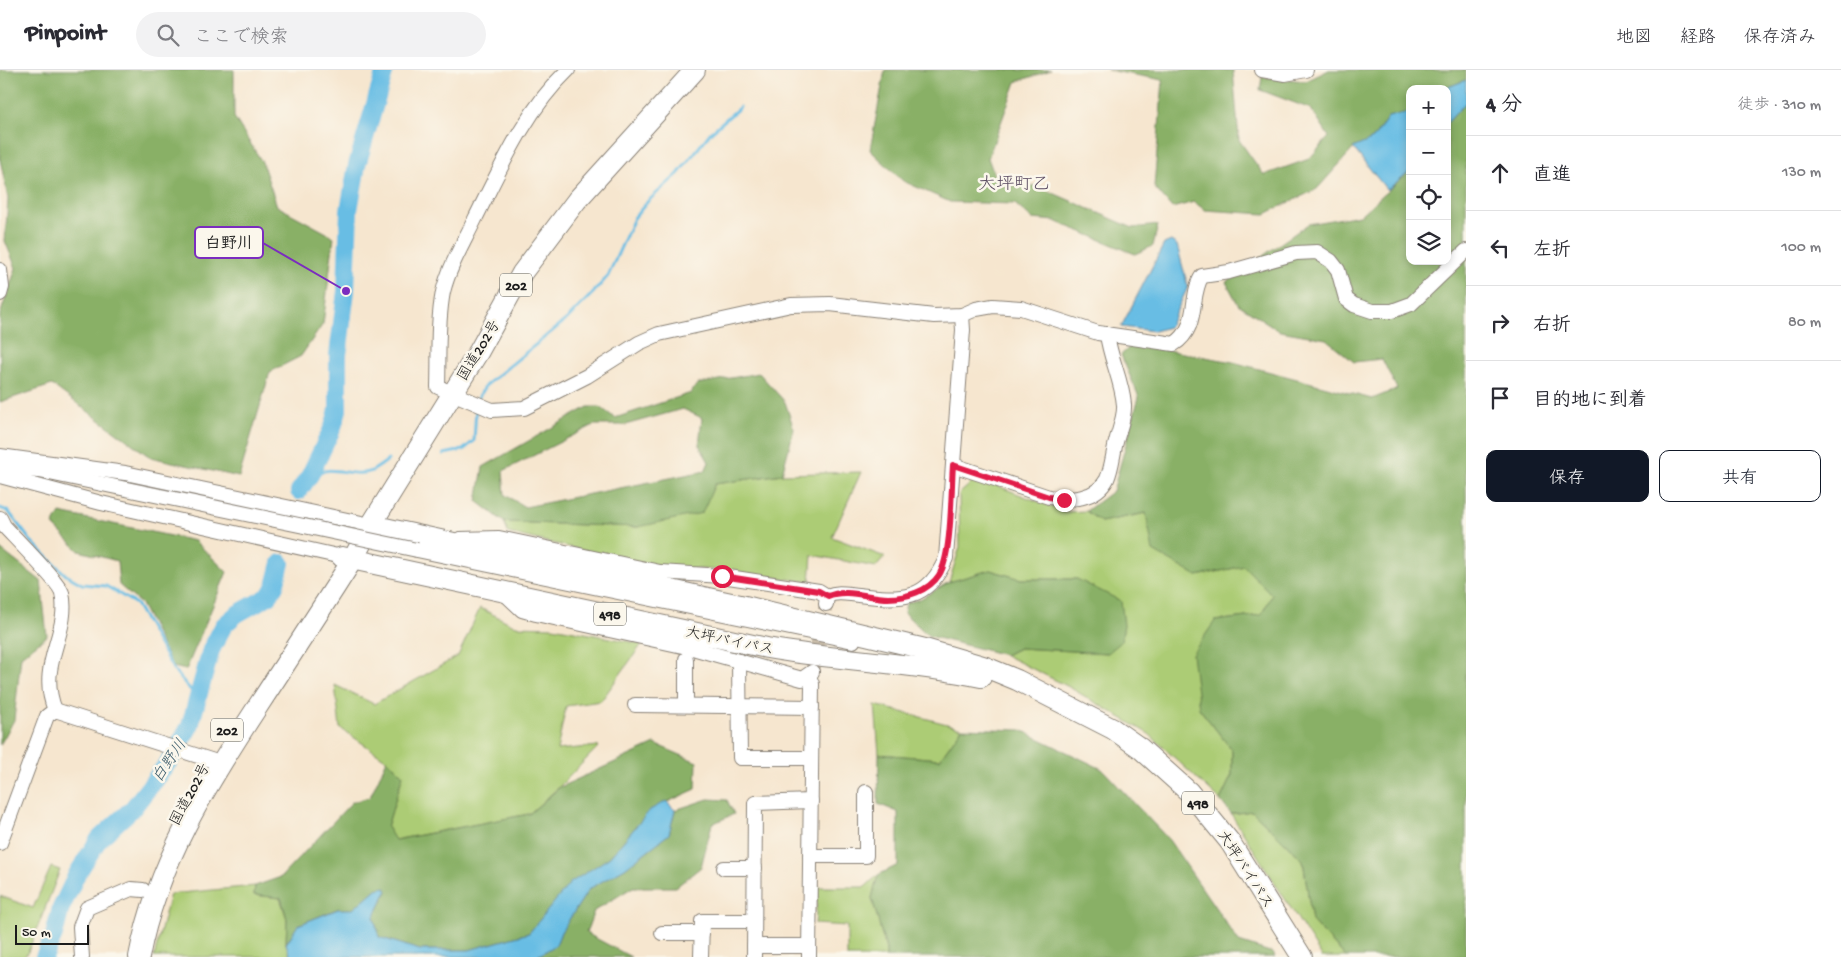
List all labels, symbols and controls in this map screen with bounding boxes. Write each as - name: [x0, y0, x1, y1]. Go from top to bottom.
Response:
- search box: [136, 12, 486, 57]
- text: Pinpoint: [25, 20, 106, 49]
- icon: search: [154, 21, 182, 49]
- text: ここで検索: [194, 27, 289, 50]
- text: 地図: [1616, 28, 1652, 49]
- text: 経路: [1680, 28, 1716, 49]
- text: 保存済み: [1744, 28, 1816, 49]
- map controls: [1406, 85, 1451, 265]
- button: +: [1406, 85, 1451, 130]
- text: 4 分: [1486, 94, 1522, 119]
- text: 徒歩 · 310 m: [1737, 97, 1821, 116]
- button: −: [1406, 130, 1451, 175]
- icon: ahead: [1486, 159, 1514, 187]
- text: 130 m: [1782, 164, 1821, 183]
- text: 直進: [1533, 165, 1571, 188]
- district label: 大坪町乙: [978, 175, 1050, 196]
- button: locate: [1406, 175, 1451, 220]
- button: layers: [1406, 220, 1451, 265]
- callout: 白野川: [195, 227, 263, 258]
- icon: left: [1486, 234, 1514, 262]
- text: 白野川: [205, 235, 253, 255]
- text: 100 m: [1781, 239, 1821, 258]
- text: 左折: [1533, 240, 1571, 263]
- road number: 202: [500, 274, 532, 296]
- icon: right: [1486, 309, 1514, 337]
- text: 80 m: [1788, 314, 1821, 333]
- text: 右折: [1533, 315, 1571, 338]
- street label: 国道202号: [454, 317, 505, 385]
- icon: arrive: [1486, 384, 1514, 412]
- text: 目的地に到着: [1533, 390, 1647, 413]
- button: 保存: [1486, 450, 1649, 502]
- button: 共有: [1659, 450, 1821, 502]
- route end: [1053, 489, 1076, 512]
- route start: [711, 565, 734, 588]
- road number: 498: [594, 602, 626, 626]
- street label: 大坪バイパス: [684, 624, 775, 660]
- road number: 202: [211, 718, 243, 742]
- water label: 白野川: [149, 736, 192, 787]
- street label: 国道202号: [167, 761, 215, 829]
- road number: 498: [1182, 791, 1214, 814]
- street label: 大坪バイパス: [1212, 828, 1276, 913]
- scale bar: [15, 922, 89, 945]
- text: 50 m: [22, 925, 51, 942]

